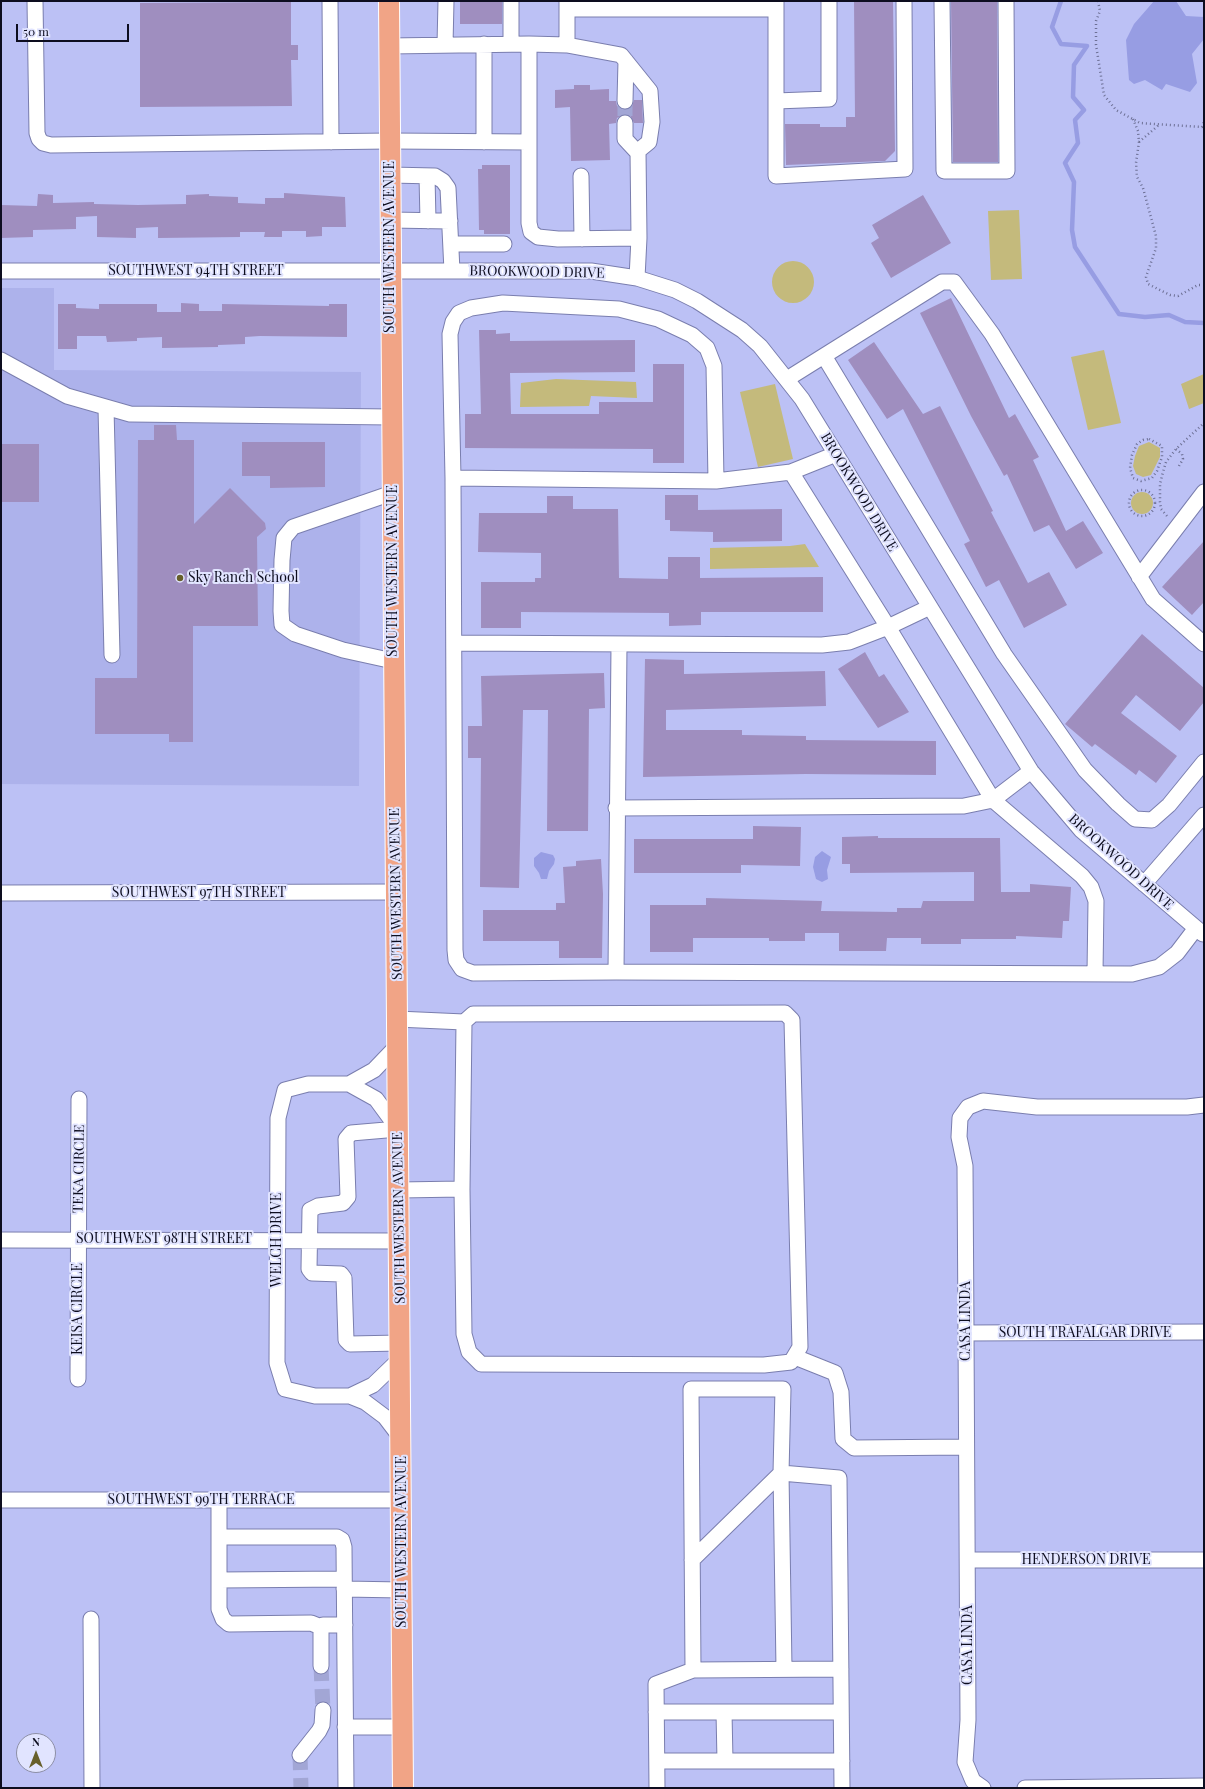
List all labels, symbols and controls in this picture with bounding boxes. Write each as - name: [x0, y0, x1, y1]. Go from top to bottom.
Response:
- scale bar: [18, 16, 131, 42]
- text: 50 m: [23, 23, 49, 39]
- street label: SOUTH WESTERN AVENUE: [382, 161, 398, 333]
- street label: BROOKWOOD DRIVE: [469, 262, 605, 282]
- street label: SOUTHWEST 94TH STREET: [108, 263, 284, 279]
- street label: BROOKWOOD DRIVE: [817, 430, 901, 554]
- street label: SOUTH WESTERN AVENUE: [385, 485, 401, 657]
- place label: Sky Ranch School: [188, 570, 299, 586]
- marker: Sky Ranch School: [175, 573, 185, 583]
- street label: SOUTH WESTERN AVENUE: [386, 808, 406, 980]
- street label: BROOKWOOD DRIVE: [1065, 810, 1177, 914]
- street label: SOUTHWEST 97TH STREET: [112, 885, 286, 901]
- street label: TEKA CIRCLE: [70, 1125, 88, 1213]
- street label: SOUTH WESTERN AVENUE: [389, 1132, 409, 1304]
- street label: WELCH DRIVE: [269, 1193, 285, 1287]
- street label: SOUTHWEST 98TH STREET: [76, 1231, 252, 1247]
- street label: KEISA CIRCLE: [70, 1263, 86, 1355]
- street label: CASA LINDA: [958, 1281, 974, 1361]
- street label: SOUTH TRAFALGAR DRIVE: [999, 1325, 1171, 1341]
- street label: SOUTH WESTERN AVENUE: [394, 1456, 410, 1628]
- street label: SOUTHWEST 99TH TERRACE: [108, 1492, 294, 1508]
- street label: HENDERSON DRIVE: [1022, 1552, 1150, 1568]
- street label: CASA LINDA: [960, 1605, 976, 1685]
- north arrow: [16, 1733, 56, 1773]
- text: N: [32, 1734, 40, 1749]

